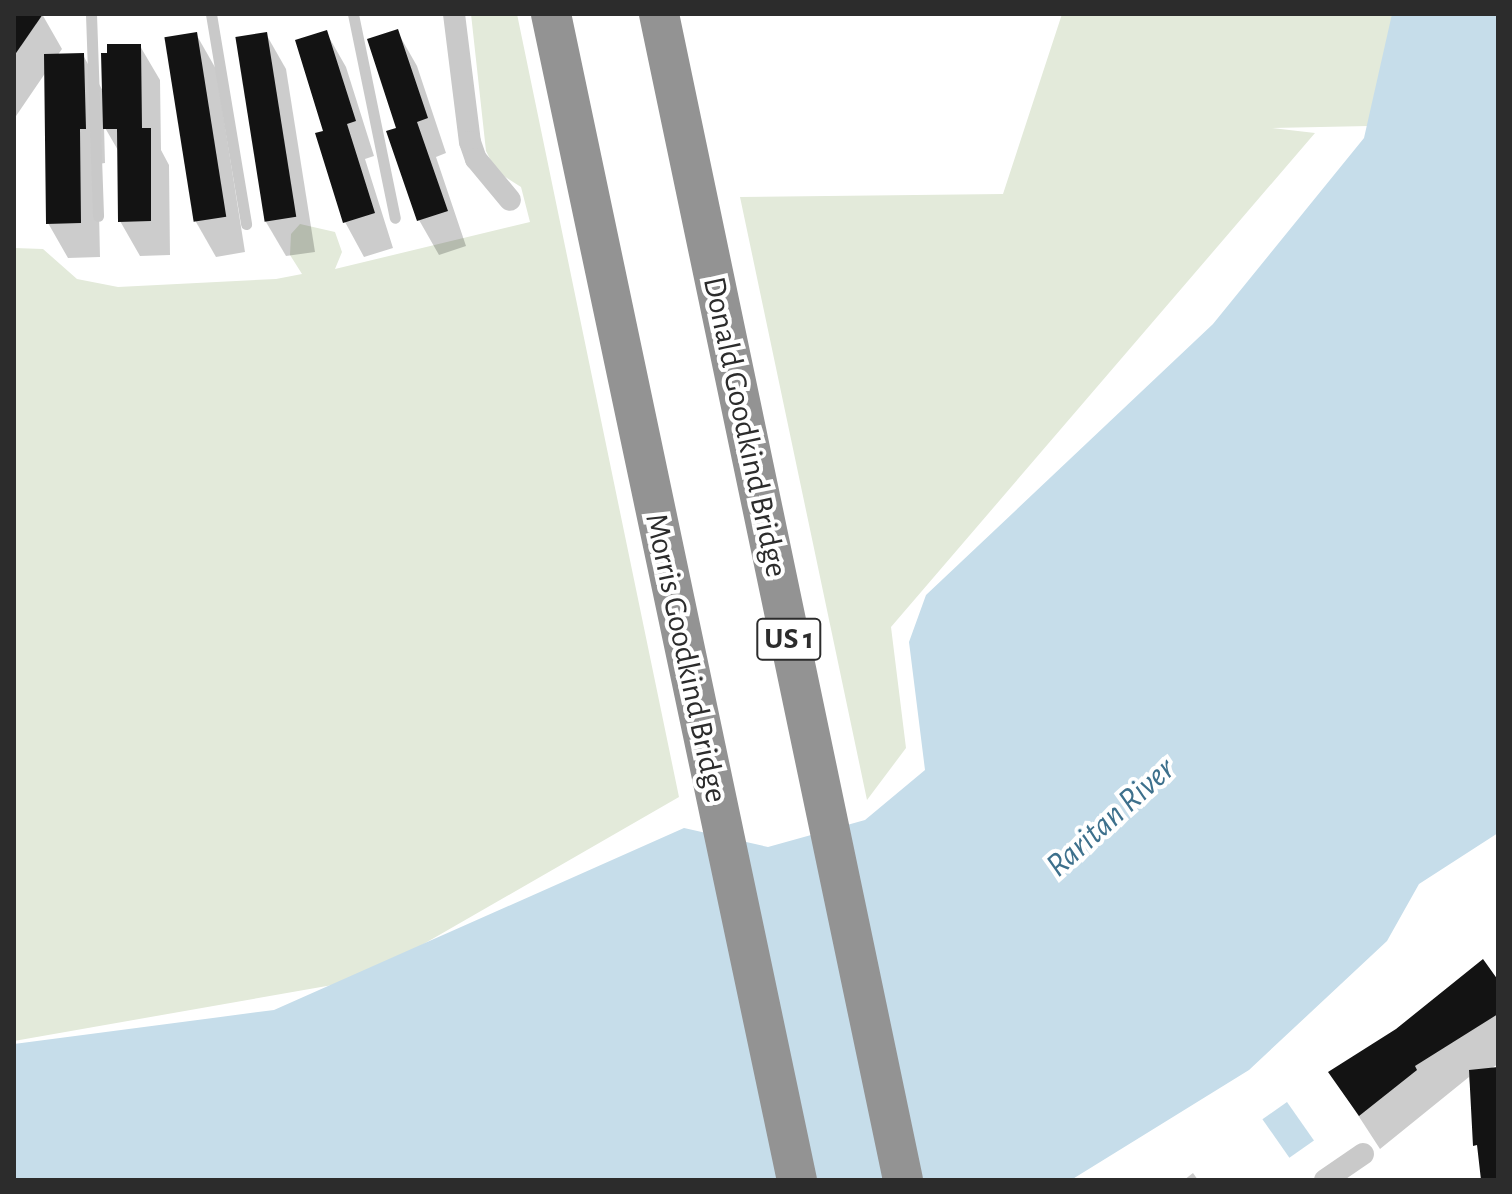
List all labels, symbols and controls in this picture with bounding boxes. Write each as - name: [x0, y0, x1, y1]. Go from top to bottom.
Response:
- street label: Donald Goodkind Bridge: [694, 273, 796, 581]
- street label: Morris Goodkind Bridge: [637, 510, 735, 806]
- road number: US 1: [755, 613, 823, 665]
- water label: Raritan River: [1038, 750, 1184, 886]

